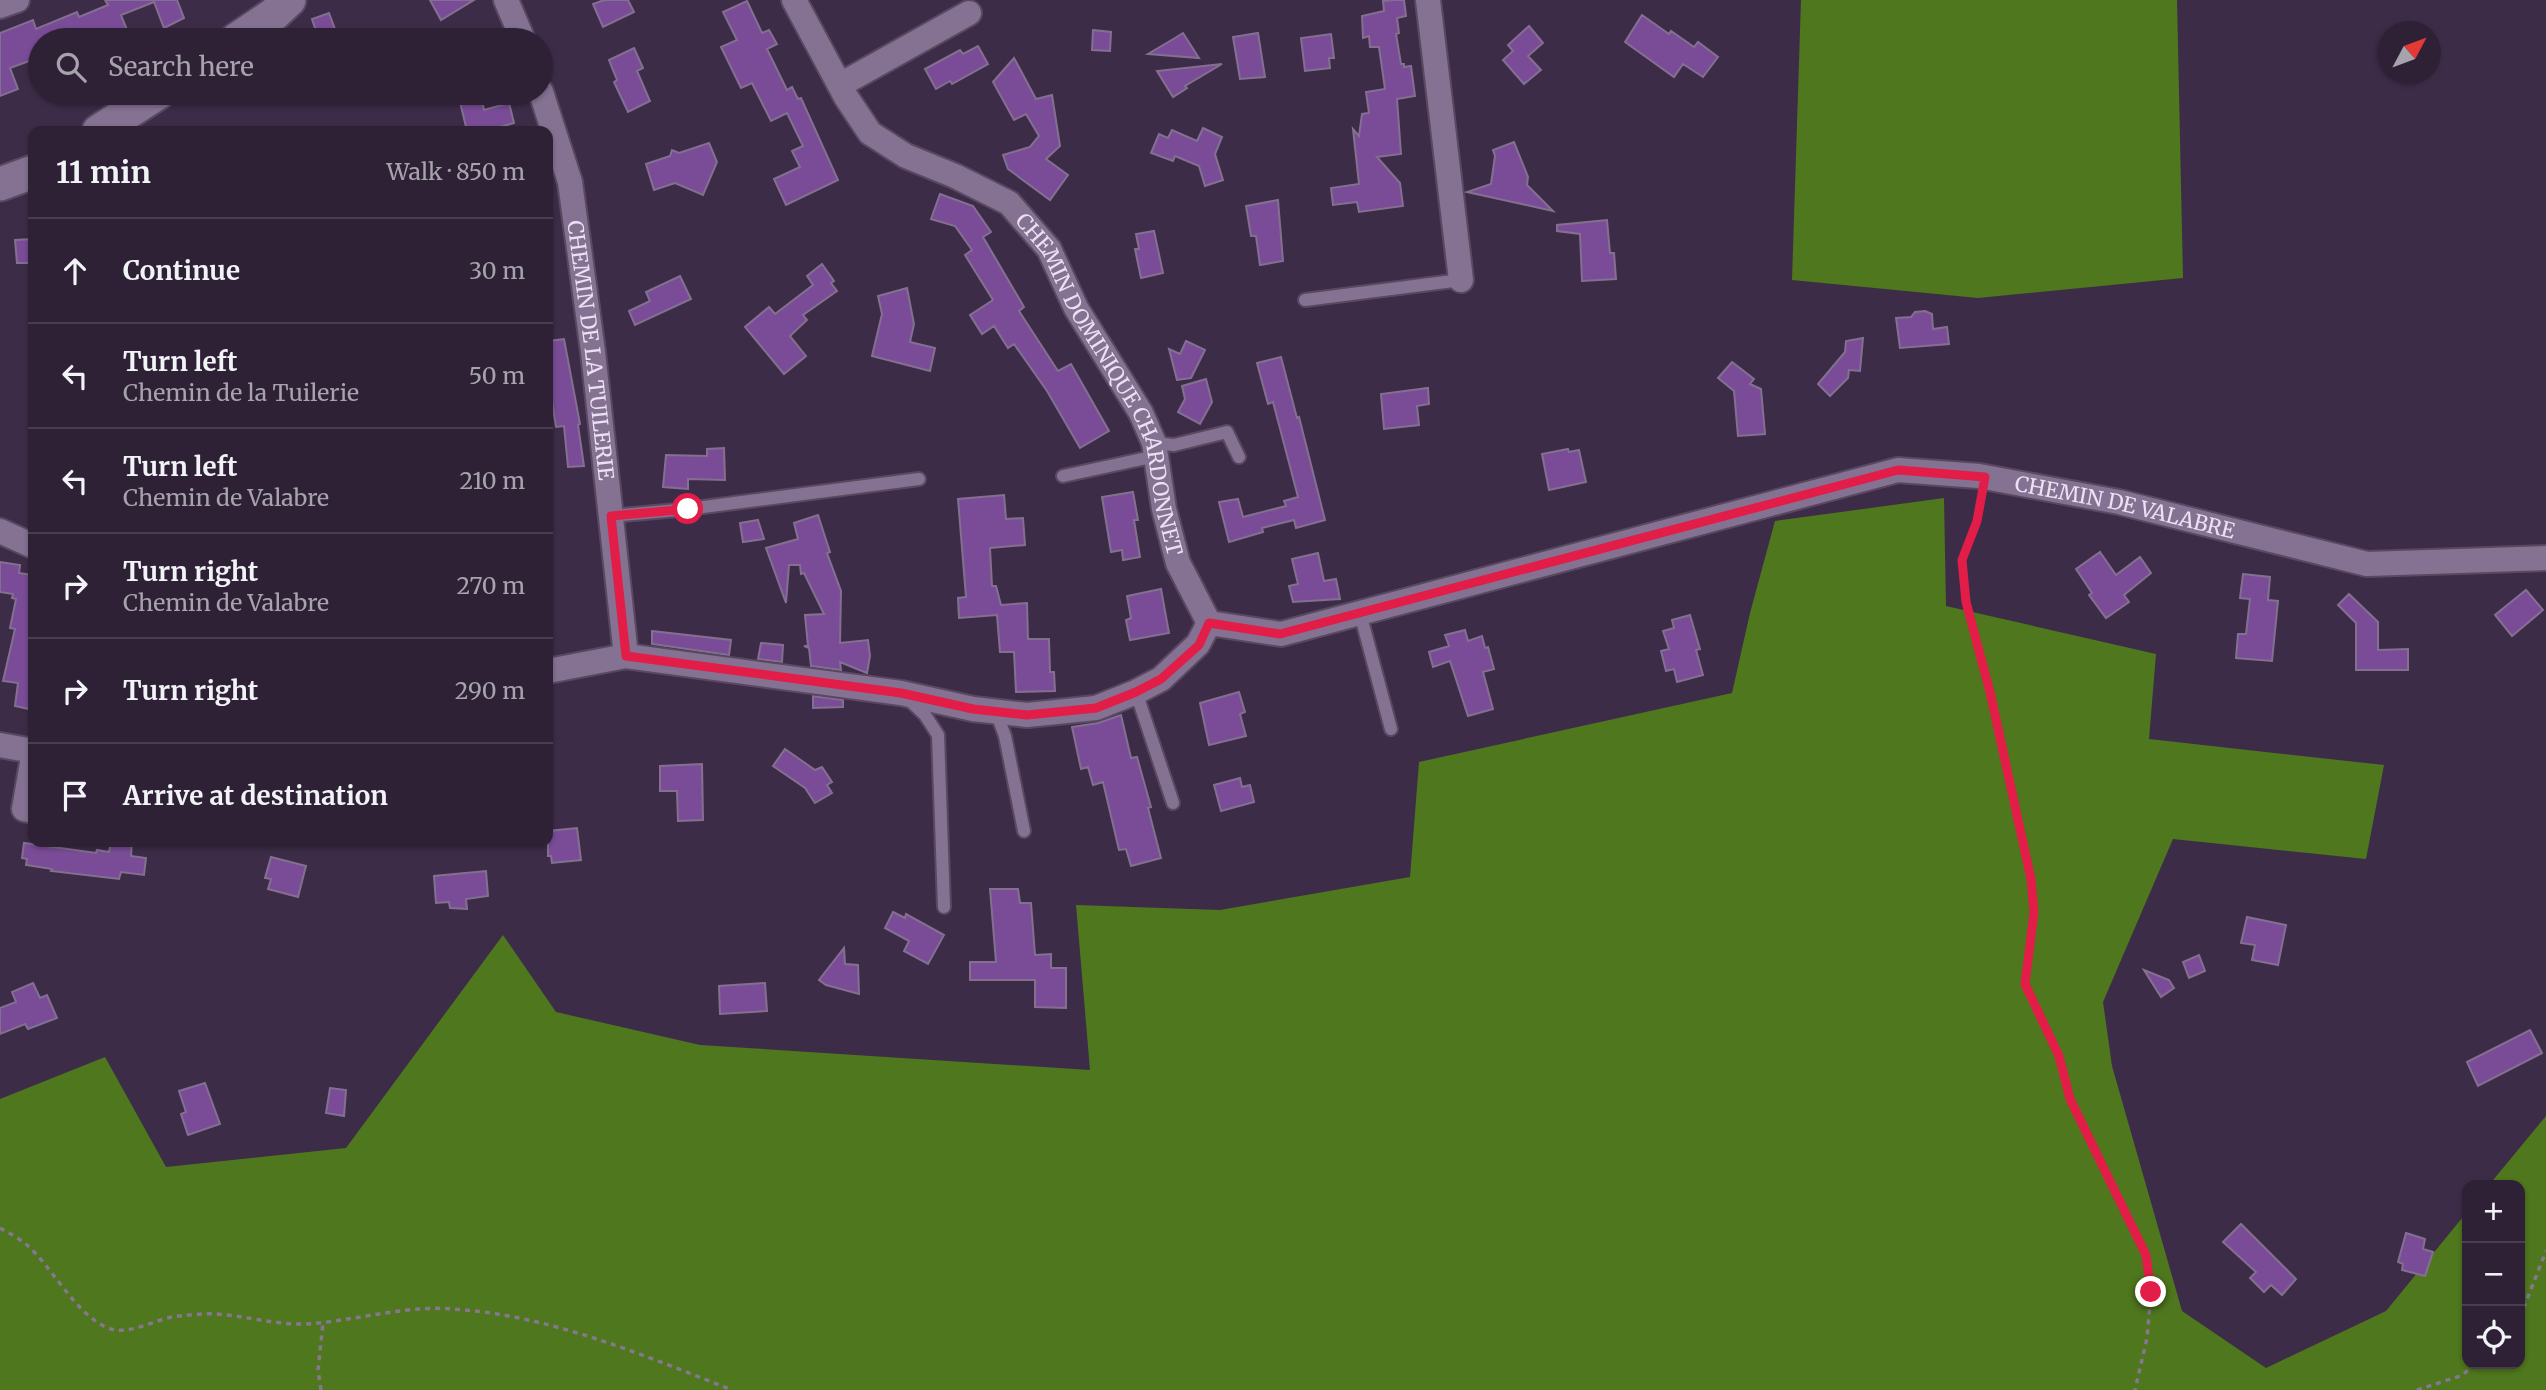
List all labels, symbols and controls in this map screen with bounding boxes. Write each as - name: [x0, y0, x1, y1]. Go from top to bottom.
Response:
- north arrow: [2378, 21, 2441, 84]
- search box: [28, 28, 553, 105]
- icon: search: [52, 48, 90, 86]
- text: Search here: [108, 50, 254, 83]
- text: 11 min: [56, 153, 151, 191]
- text: Walk · 850 m: [386, 157, 525, 186]
- street label: CHEMIN DOMINIQUE CHARDONNET: [1010, 207, 1189, 559]
- street label: CHEMIN DE LA TUILERIE: [562, 219, 620, 482]
- icon: ahead: [56, 252, 94, 290]
- text: Continue: [123, 254, 240, 287]
- text: 30 m: [469, 256, 525, 285]
- text: Turn left: [123, 345, 237, 378]
- icon: left: [56, 357, 94, 395]
- text: 50 m: [469, 361, 525, 390]
- text: Chemin de la Tuilerie: [123, 378, 359, 407]
- text: Turn left: [123, 450, 237, 483]
- icon: left: [56, 462, 94, 500]
- text: 210 m: [460, 466, 525, 495]
- street label: CHEMIN DE VALABRE: [2013, 469, 2239, 544]
- text: Chemin de Valabre: [123, 483, 329, 512]
- route start: [672, 493, 703, 524]
- text: Turn right: [123, 555, 258, 588]
- icon: right: [56, 567, 94, 605]
- text: 270 m: [457, 571, 525, 600]
- text: Chemin de Valabre: [123, 588, 329, 617]
- icon: right: [56, 672, 94, 710]
- text: Turn right: [123, 674, 258, 707]
- text: 290 m: [455, 676, 525, 705]
- icon: arrive: [56, 777, 94, 815]
- text: Arrive at destination: [123, 779, 388, 812]
- map controls: [2462, 1180, 2525, 1369]
- button: +: [2462, 1180, 2525, 1243]
- button: −: [2462, 1243, 2525, 1306]
- route end: [2135, 1276, 2166, 1307]
- button: locate: [2462, 1306, 2525, 1369]

